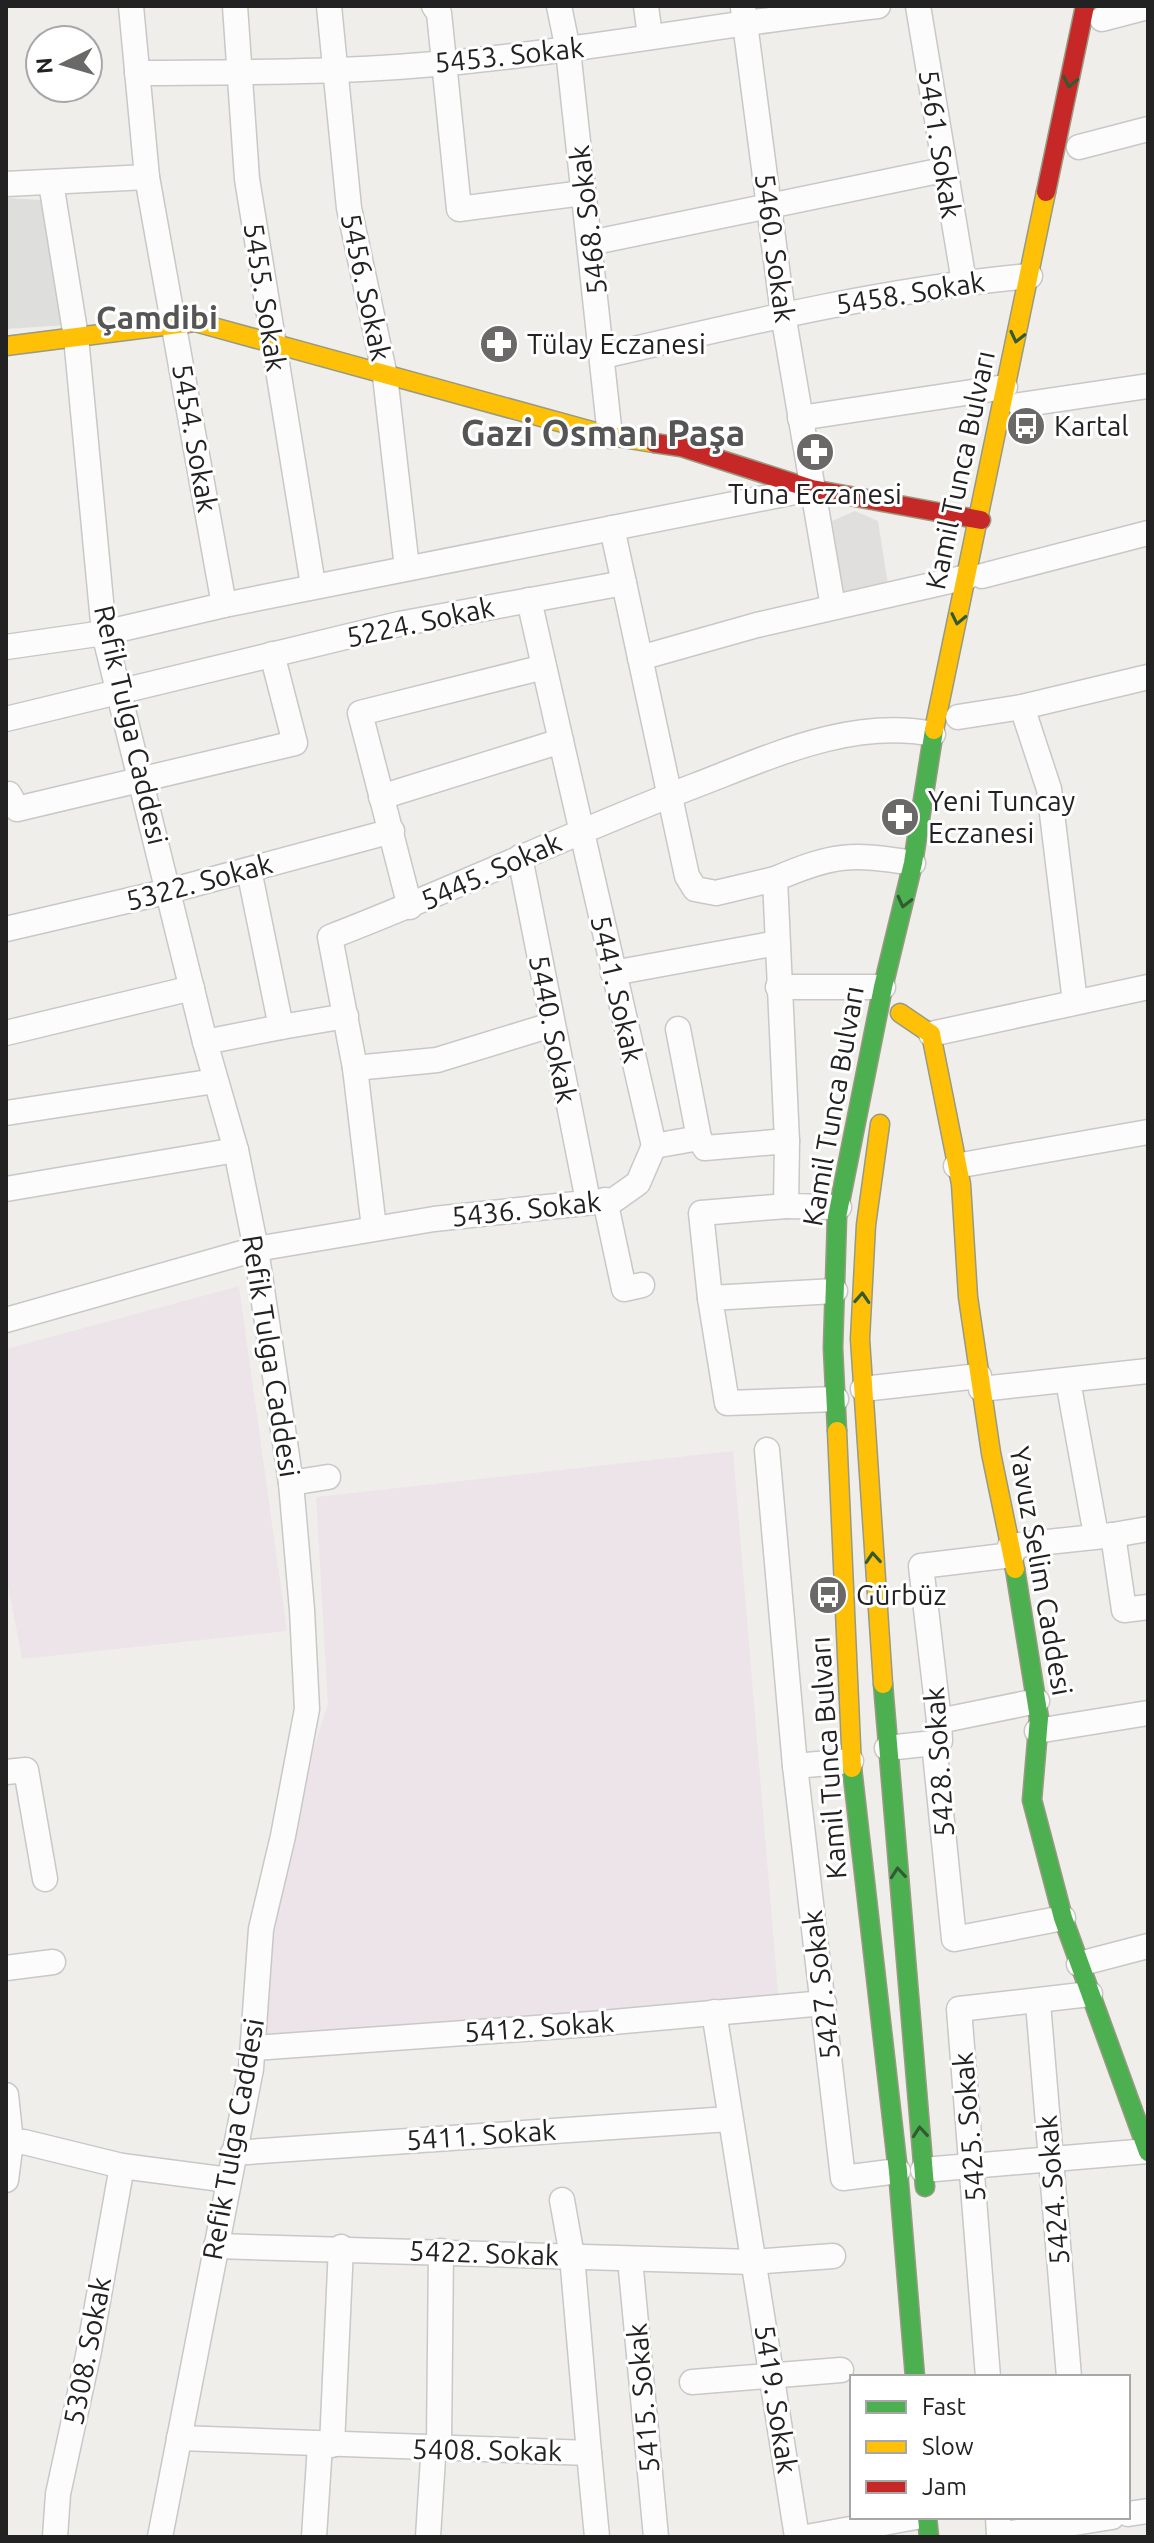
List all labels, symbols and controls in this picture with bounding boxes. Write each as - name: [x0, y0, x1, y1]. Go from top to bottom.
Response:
- north arrow: [24, 24, 104, 104]
- street label: 5453. Sokak: [433, 31, 585, 78]
- text: N: [30, 57, 57, 75]
- street label: 5461. Sokak: [913, 67, 968, 221]
- one-way arrow: [1062, 76, 1079, 89]
- street label: 5468. Sokak: [563, 144, 612, 296]
- street label: 5460. Sokak: [750, 171, 801, 324]
- street label: 5456. Sokak: [336, 210, 397, 364]
- street label: 5455. Sokak: [238, 220, 293, 374]
- street label: 5458. Sokak: [833, 265, 987, 320]
- district label: Çamdibi: [96, 299, 218, 336]
- pharmacy icon: Tülay Eczanesi: [478, 323, 520, 365]
- place label: Tülay Eczanesi: [527, 328, 706, 359]
- one-way arrow: [1009, 330, 1026, 343]
- street label: Kamil Tunca Bulvarı: [919, 348, 1000, 592]
- street label: 5454. Sokak: [167, 361, 224, 515]
- bus stop icon: Kartal: [1005, 405, 1047, 447]
- place label: Kartal: [1054, 410, 1129, 441]
- district label: Gazi Osman Paşa: [461, 412, 745, 454]
- pharmacy icon: Tuna Eczanesi: [794, 431, 836, 473]
- place label: Tuna Eczanesi: [728, 478, 902, 509]
- street label: 5224. Sokak: [343, 591, 497, 652]
- street label: Refik Tulga Caddesi: [89, 602, 174, 848]
- one-way arrow: [950, 612, 967, 625]
- place label: Yeni Tuncay Eczanesi: [928, 785, 1075, 848]
- pharmacy icon: Yeni Tuncay Eczanesi: [879, 796, 921, 838]
- street label: 5445. Sokak: [416, 826, 566, 915]
- street label: 5322. Sokak: [122, 847, 275, 916]
- one-way arrow: [896, 894, 913, 908]
- street label: 5441. Sokak: [585, 912, 649, 1066]
- street label: 5440. Sokak: [524, 952, 583, 1106]
- street label: Kamil Tunca Bulvarı: [796, 983, 869, 1228]
- street label: 5436. Sokak: [450, 1185, 602, 1232]
- street label: Refik Tulga Caddesi: [237, 1233, 306, 1479]
- one-way arrow: [853, 1291, 870, 1304]
- street label: Yavuz Selim Caddesi: [1004, 1444, 1079, 1698]
- one-way arrow: [865, 1551, 882, 1564]
- bus stop icon: Gürbüz: [807, 1574, 849, 1616]
- place label: Gürbüz: [856, 1579, 946, 1610]
- street label: Kamil Tunca Bulvarı: [804, 1636, 851, 1880]
- street label: 5428. Sokak: [918, 1686, 959, 1838]
- one-way arrow: [890, 1866, 907, 1879]
- street label: 5427. Sokak: [796, 1909, 845, 2061]
- street label: 5412. Sokak: [463, 2006, 615, 2047]
- street label: Refik Tulga Caddesi: [196, 2016, 269, 2262]
- street label: 5425. Sokak: [947, 2051, 990, 2203]
- street label: 5411. Sokak: [405, 2114, 557, 2155]
- street label: 5424. Sokak: [1031, 2114, 1074, 2266]
- one-way arrow: [912, 2125, 929, 2138]
- street label: 5422. Sokak: [408, 2234, 560, 2271]
- street label: 5308. Sokak: [57, 2274, 116, 2428]
- street label: 5415. Sokak: [621, 2322, 664, 2474]
- street label: 5419. Sokak: [749, 2322, 804, 2476]
- legend: [850, 2375, 1130, 2519]
- text: Fast: [922, 2393, 966, 2420]
- street label: 5408. Sokak: [412, 2433, 562, 2466]
- text: Slow: [922, 2433, 974, 2460]
- text: Jam: [922, 2473, 967, 2500]

